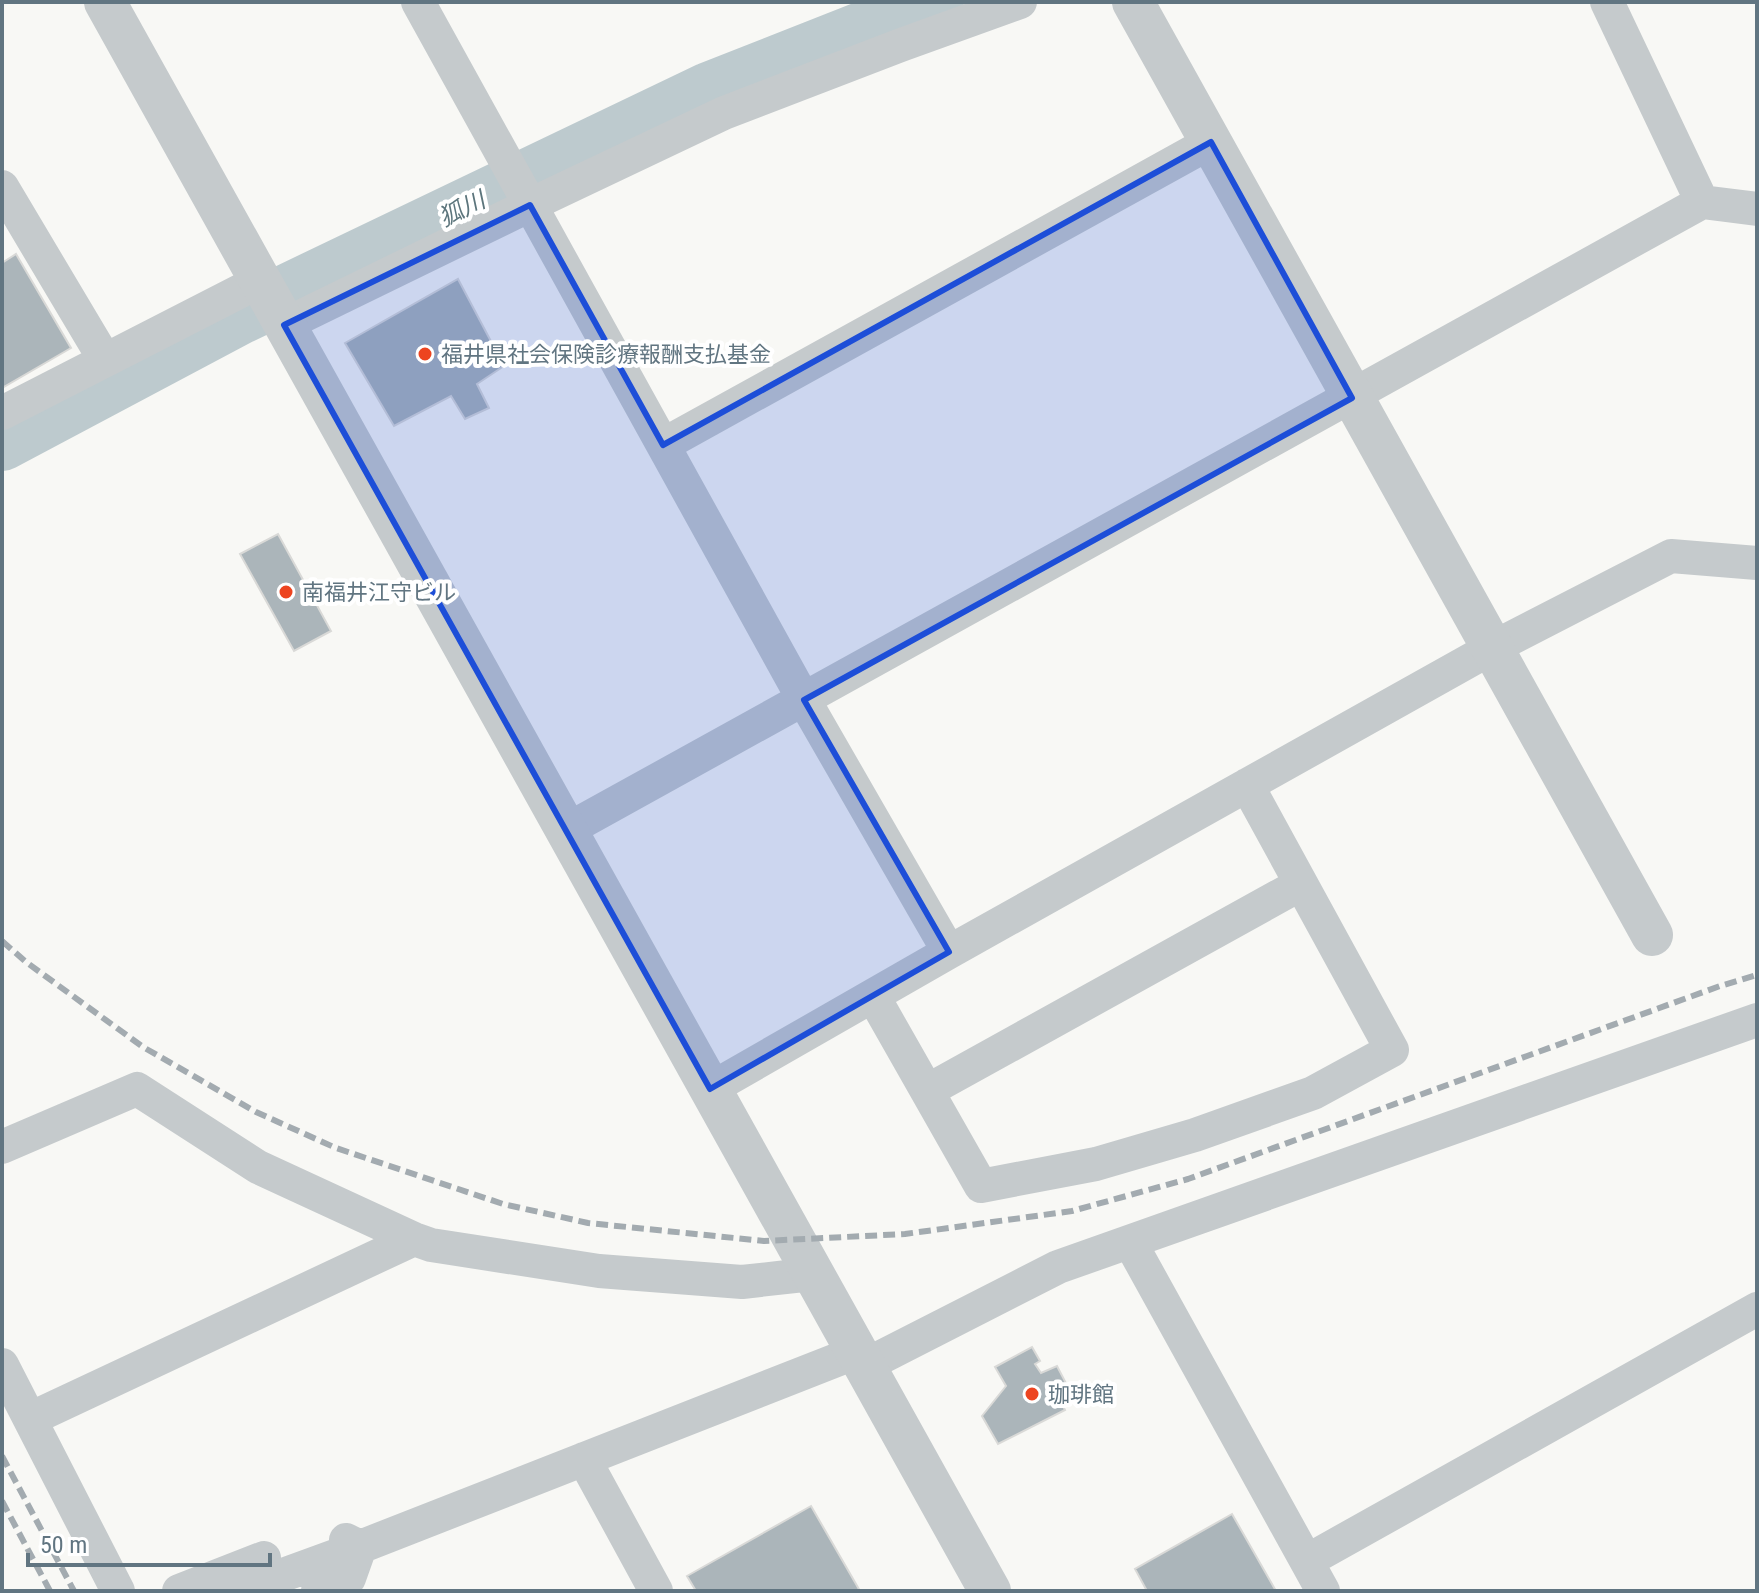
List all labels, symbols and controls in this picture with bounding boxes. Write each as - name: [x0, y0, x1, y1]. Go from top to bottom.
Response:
- water label: 狐川: [434, 185, 492, 232]
- place label: 福井県社会保険診療報酬支払基金: [441, 342, 771, 367]
- marker: 福井県社会保険診療報酬支払基金: [416, 345, 434, 363]
- place label: 南福井江守ビル: [302, 580, 456, 605]
- marker: 南福井江守ビル: [277, 583, 295, 601]
- place label: 珈琲館: [1048, 1382, 1114, 1407]
- marker: 珈琲館: [1023, 1385, 1041, 1403]
- scale bar: [28, 1517, 270, 1567]
- text: 50 m: [40, 1531, 87, 1559]

